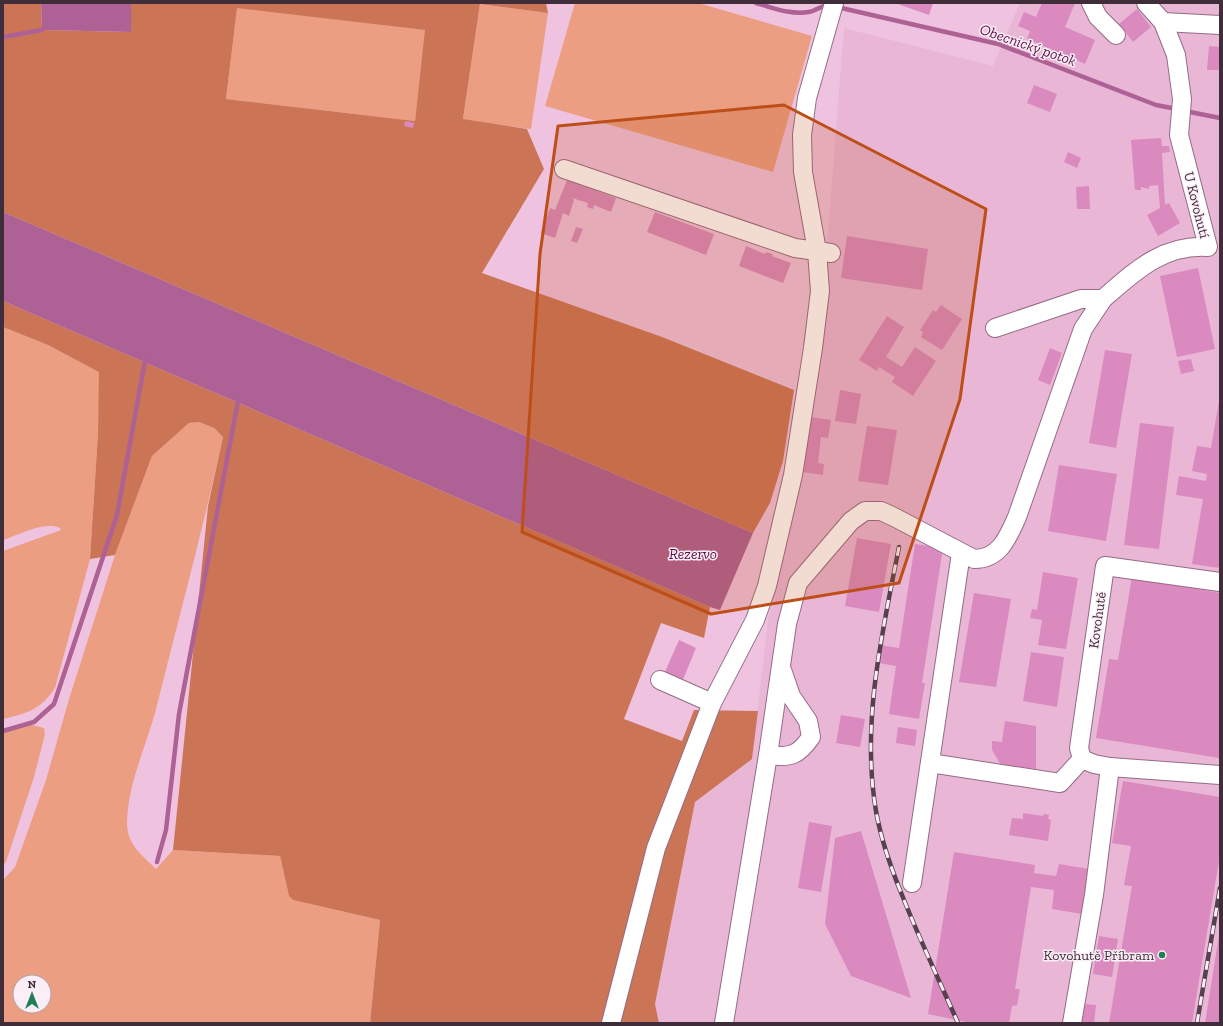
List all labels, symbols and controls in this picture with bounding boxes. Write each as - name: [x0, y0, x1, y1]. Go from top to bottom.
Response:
- water label: Obecnický potok: [978, 20, 1079, 70]
- street label: U Kovohutí: [1180, 170, 1213, 240]
- water label: Rezervo: [669, 545, 717, 563]
- street label: Kovohutě: [1085, 590, 1110, 650]
- place label: Kovohutě Příbram: [1044, 947, 1154, 964]
- marker: Kovohutě Příbram: [1157, 950, 1167, 960]
- north arrow: [12, 974, 52, 1014]
- text: N: [28, 978, 37, 991]

